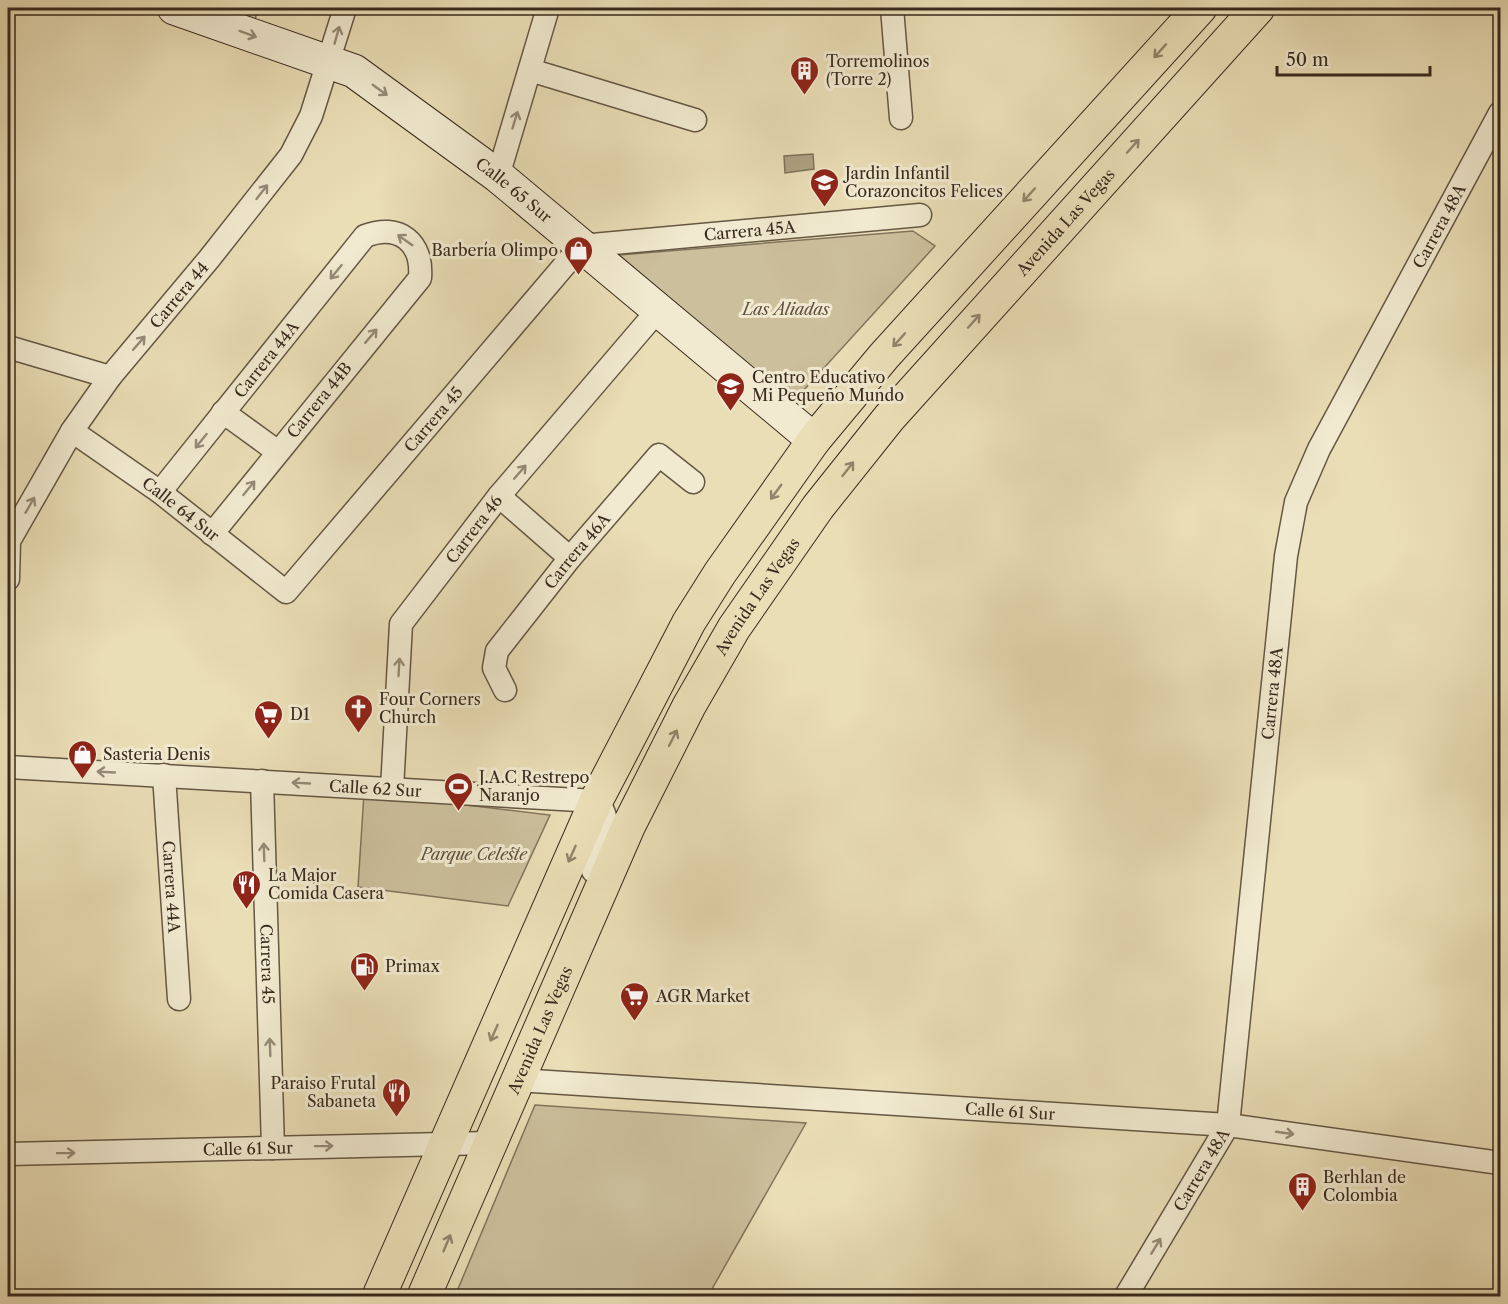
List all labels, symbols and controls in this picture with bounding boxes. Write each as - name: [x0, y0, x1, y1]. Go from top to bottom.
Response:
- one-way arrow: [332, 26, 343, 45]
- one-way arrow: [239, 30, 257, 41]
- scale bar: [1277, 39, 1430, 77]
- one-way arrow: [1153, 43, 1167, 58]
- text: 50 m: [1286, 49, 1329, 71]
- place label: Torremolinos (Torre 2): [826, 51, 930, 89]
- building icon: Torremolinos (Torre 2): [789, 54, 821, 96]
- one-way arrow: [371, 84, 387, 96]
- one-way arrow: [510, 111, 521, 130]
- one-way arrow: [1126, 138, 1140, 153]
- street label: Calle 65 Sur: [472, 153, 556, 227]
- place label: Jardin Infantil Corazoncitos Felices: [842, 163, 1003, 201]
- street label: Avenida Las Vegas: [1011, 164, 1119, 280]
- school or university icon: Jardin Infantil Corazoncitos Felices: [808, 166, 840, 208]
- street label: Carrera 48A: [1408, 179, 1470, 272]
- one-way arrow: [255, 184, 268, 200]
- one-way arrow: [1022, 187, 1036, 202]
- street label: Carrera 45A: [703, 216, 798, 245]
- one-way arrow: [398, 234, 414, 246]
- shop icon: Barbería Olimpo: [563, 234, 595, 276]
- place label: Barbería Olimpo: [432, 240, 558, 260]
- street label: Carrera 44: [145, 258, 213, 332]
- one-way arrow: [329, 264, 342, 280]
- park label: Las Aliadas: [740, 299, 830, 319]
- one-way arrow: [967, 314, 981, 329]
- street label: Carrera 44A: [229, 316, 304, 402]
- one-way arrow: [365, 328, 378, 344]
- one-way arrow: [892, 332, 906, 347]
- one-way arrow: [132, 336, 146, 351]
- street label: Carrera 44B: [282, 358, 356, 442]
- place label: Centro Educativo Mi Pequeño Mundo: [752, 367, 904, 405]
- school or university icon: Centro Educativo Mi Pequeño Mundo: [715, 370, 747, 412]
- street label: Carrera 45: [400, 382, 467, 456]
- one-way arrow: [194, 432, 207, 448]
- one-way arrow: [841, 462, 854, 478]
- one-way arrow: [514, 464, 527, 480]
- street label: Calle 64 Sur: [138, 473, 224, 546]
- one-way arrow: [242, 480, 255, 496]
- one-way arrow: [770, 483, 783, 499]
- street label: Carrera 46: [441, 491, 506, 567]
- one-way arrow: [25, 496, 36, 514]
- street label: Carrera 46A: [540, 508, 615, 593]
- street label: Avenida Las Vegas: [710, 534, 804, 660]
- street label: Carrera 48A: [1257, 645, 1287, 741]
- one-way arrow: [393, 658, 404, 678]
- place label: Four Corners Church: [379, 689, 481, 727]
- church icon: Four Corners Church: [342, 692, 374, 734]
- supermarket icon: D1: [253, 698, 285, 740]
- place label: D1: [290, 704, 310, 724]
- one-way arrow: [667, 729, 679, 747]
- shop icon: Sasteria Denis: [66, 738, 98, 780]
- place label: Sasteria Denis: [103, 744, 210, 764]
- one-way arrow: [97, 766, 117, 777]
- place label: J.A.C Restrepo Naranjo: [476, 767, 590, 805]
- sports icon: J.A.C Restrepo Naranjo: [442, 770, 474, 812]
- street label: Calle 62 Sur: [329, 776, 422, 801]
- one-way arrow: [291, 778, 311, 789]
- street label: Carrera 44A: [158, 840, 185, 935]
- one-way arrow: [258, 843, 270, 863]
- park label: Parque Celeste: [419, 844, 528, 864]
- one-way arrow: [566, 845, 578, 863]
- place label: La Major Comida Casera: [268, 865, 385, 903]
- restaurant icon: La Major Comida Casera: [231, 868, 263, 910]
- street label: Carrera 45: [256, 924, 279, 1004]
- fuel station icon: Primax: [348, 950, 380, 992]
- place label: Primax: [385, 956, 441, 976]
- street label: Avenida Las Vegas: [503, 963, 576, 1098]
- supermarket icon: AGR Market: [619, 980, 651, 1022]
- place label: AGR Market: [655, 986, 750, 1006]
- one-way arrow: [488, 1024, 499, 1042]
- one-way arrow: [264, 1038, 276, 1058]
- place label: Paraiso Frutal Sabaneta: [270, 1073, 377, 1111]
- restaurant icon: Paraiso Frutal Sabaneta: [381, 1076, 413, 1118]
- street label: Calle 61 Sur: [964, 1098, 1056, 1124]
- street label: Carrera 48A: [1169, 1124, 1234, 1215]
- one-way arrow: [1275, 1127, 1295, 1138]
- street label: Calle 61 Sur: [203, 1137, 293, 1160]
- one-way arrow: [313, 1141, 333, 1152]
- one-way arrow: [55, 1147, 75, 1158]
- place label: Berhlan de Colombia: [1323, 1167, 1406, 1205]
- building icon: Berhlan de Colombia: [1286, 1170, 1318, 1212]
- one-way arrow: [442, 1234, 453, 1252]
- one-way arrow: [1150, 1238, 1162, 1255]

